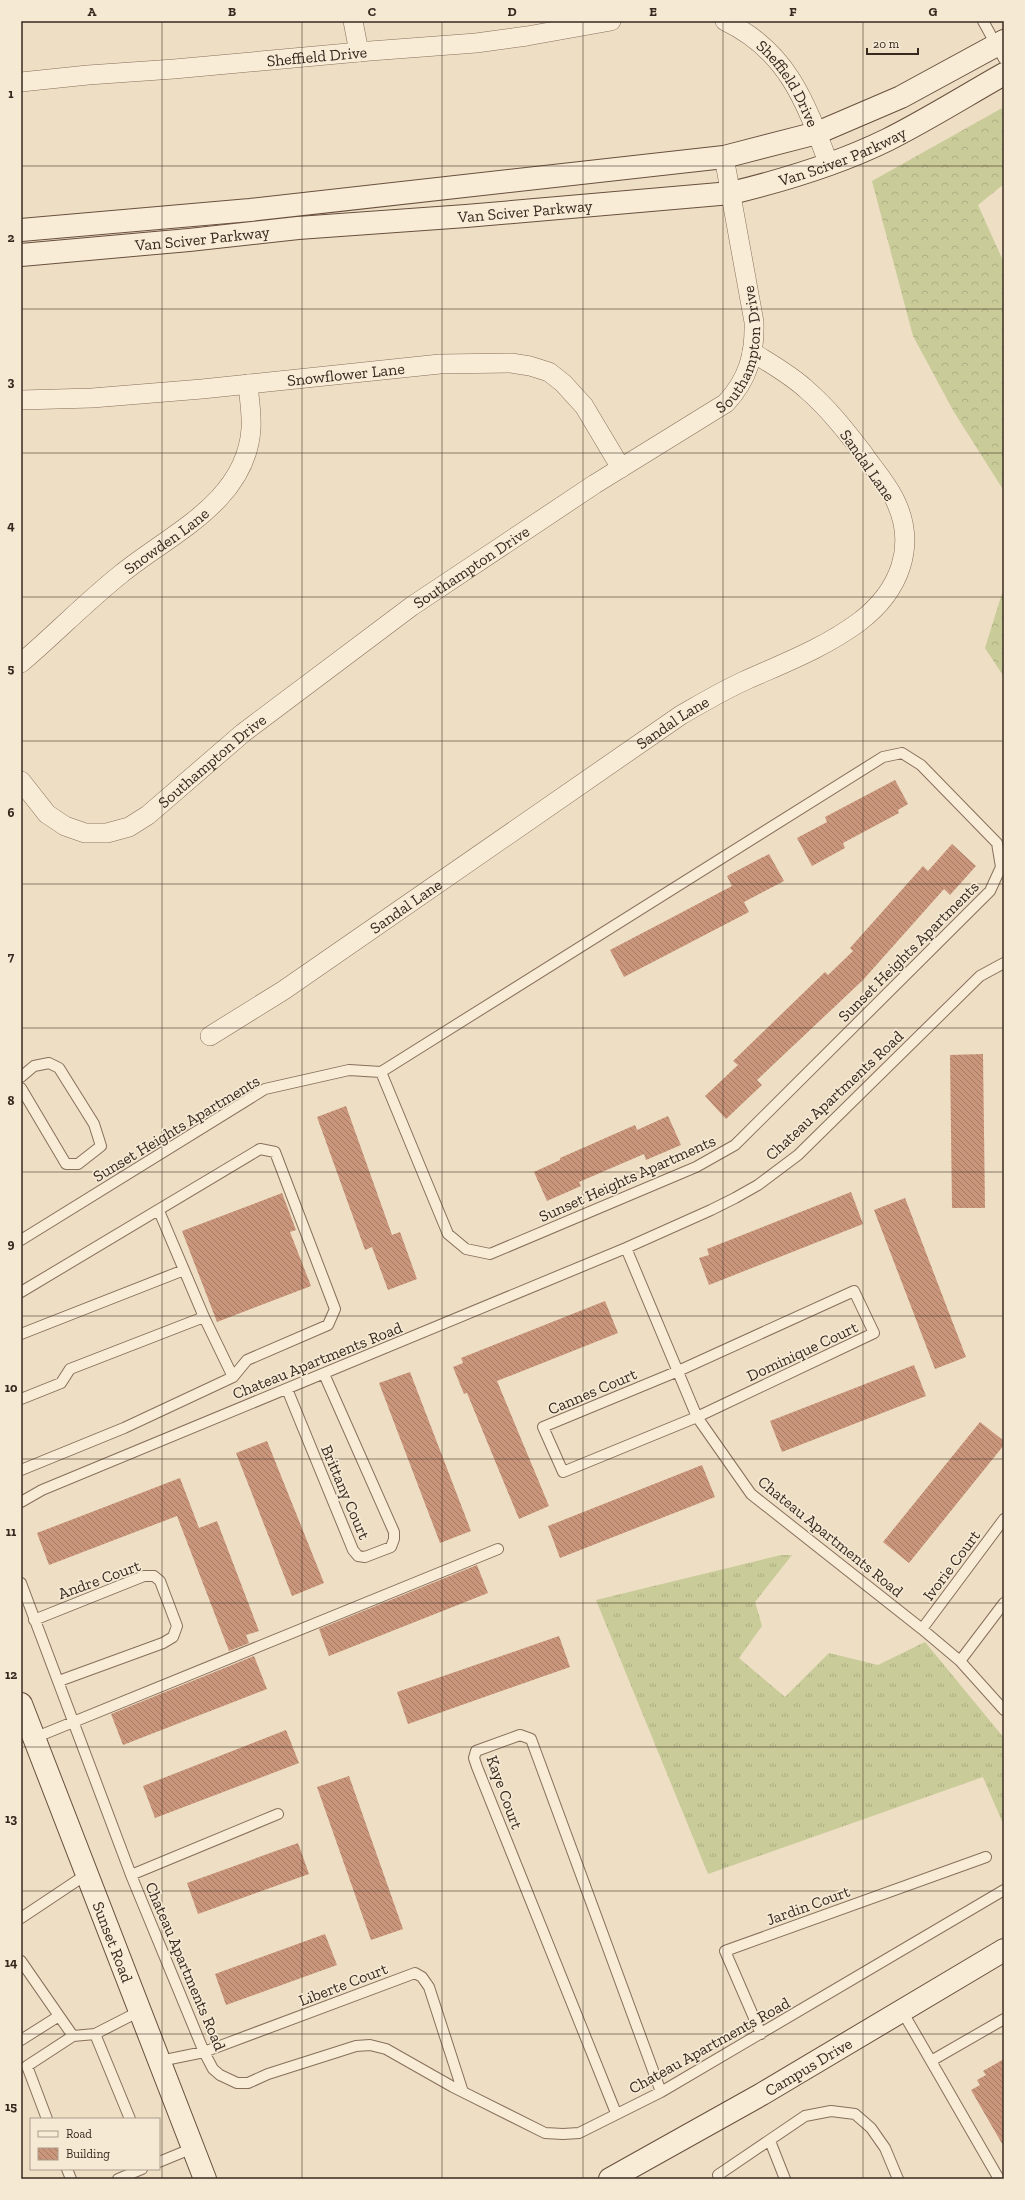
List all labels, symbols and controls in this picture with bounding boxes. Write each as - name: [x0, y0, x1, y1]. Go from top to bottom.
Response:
- text: A: [88, 4, 97, 19]
- text: B: [228, 4, 236, 19]
- text: C: [368, 4, 376, 19]
- text: D: [507, 4, 517, 19]
- text: E: [649, 4, 657, 19]
- text: F: [789, 4, 797, 19]
- text: G: [929, 4, 938, 19]
- scale bar: [867, 30, 918, 56]
- street label: Sheffield Drive: [753, 36, 822, 130]
- text: 20 m: [873, 37, 900, 51]
- street label: Sheffield Drive: [266, 42, 368, 70]
- text: 1: [8, 86, 14, 101]
- street label: Van Sciver Parkway: [776, 123, 910, 190]
- street label: Van Sciver Parkway: [456, 196, 594, 227]
- street label: Van Sciver Parkway: [133, 222, 271, 255]
- text: 2: [8, 230, 15, 245]
- street label: Southampton Drive: [712, 284, 764, 417]
- street label: Snowflower Lane: [286, 359, 406, 390]
- text: 3: [8, 374, 15, 389]
- street label: Sandal Lane: [836, 426, 899, 505]
- street label: Snowden Lane: [120, 504, 213, 578]
- text: 4: [7, 518, 15, 533]
- street label: Southampton Drive: [410, 522, 533, 613]
- text: 5: [8, 661, 15, 676]
- street label: Sandal Lane: [633, 692, 712, 753]
- street label: Southampton Drive: [154, 710, 270, 812]
- text: 6: [8, 805, 15, 820]
- street label: Sandal Lane: [366, 875, 445, 938]
- street label: Sunset Heights Apartments: [834, 877, 983, 1026]
- text: 7: [8, 949, 15, 964]
- street label: Chateau Apartments Road: [762, 1026, 907, 1164]
- street label: Sunset Heights Apartments: [89, 1071, 263, 1186]
- text: 8: [7, 1093, 15, 1108]
- street label: Sunset Heights Apartments: [536, 1131, 718, 1226]
- text: 9: [8, 1236, 15, 1251]
- street label: Dominique Court: [744, 1317, 861, 1385]
- street label: Chateau Apartments Road: [230, 1318, 405, 1403]
- street label: Cannes Court: [545, 1364, 640, 1419]
- text: 10: [5, 1380, 18, 1395]
- street label: Brittany Court: [317, 1442, 374, 1542]
- street label: Chateau Apartments Road: [754, 1472, 907, 1601]
- text: 11: [6, 1524, 17, 1539]
- street label: Ivorie Court: [919, 1526, 984, 1604]
- street label: Andre Court: [55, 1556, 143, 1603]
- text: 12: [5, 1667, 17, 1682]
- street label: Kaye Court: [482, 1753, 527, 1832]
- text: 13: [5, 1811, 17, 1826]
- street label: Chateau Apartments Road: [141, 1879, 230, 2054]
- street label: Jardin Court: [764, 1882, 853, 1929]
- street label: Sunset Road: [88, 1899, 137, 1985]
- text: 14: [5, 1955, 18, 1970]
- street label: Liberte Court: [296, 1959, 390, 2010]
- street label: Chateau Apartments Road: [625, 1993, 793, 2098]
- street label: Campus Drive: [762, 2034, 856, 2100]
- text: 15: [5, 2099, 17, 2114]
- legend: [30, 2118, 160, 2170]
- text: Road: [66, 2127, 92, 2141]
- text: Building: [66, 2147, 110, 2161]

